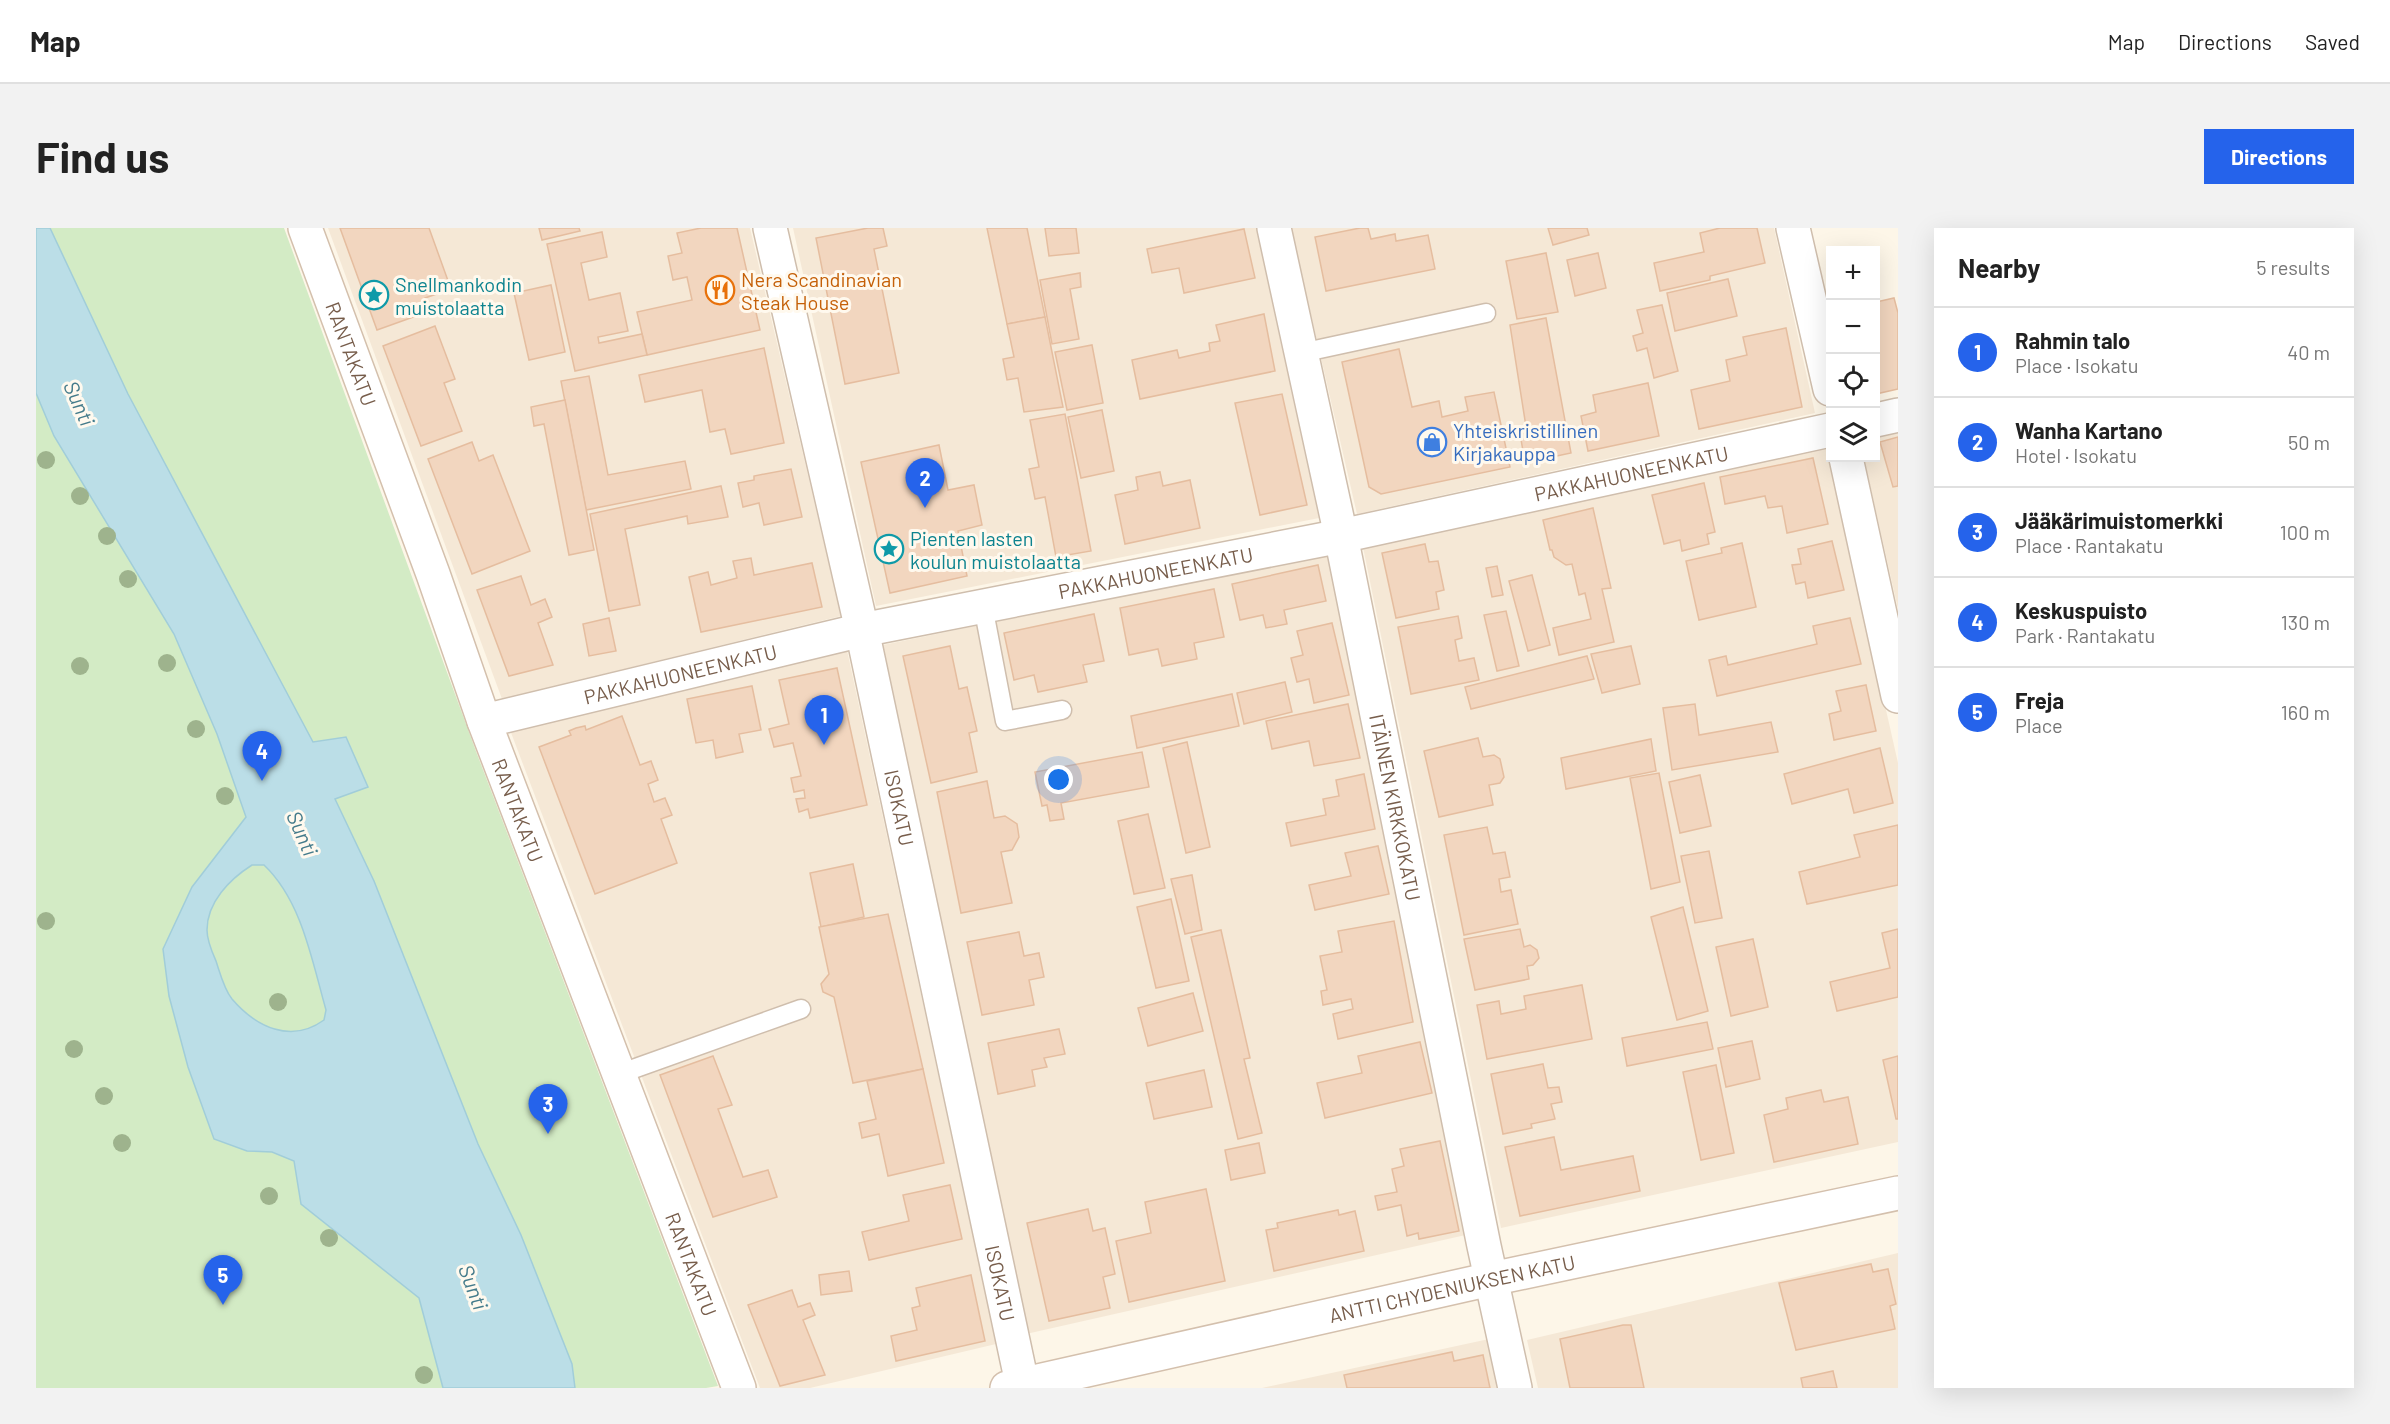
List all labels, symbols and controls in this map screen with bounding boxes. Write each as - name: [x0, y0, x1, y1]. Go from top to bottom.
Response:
- text: Map: [30, 24, 81, 58]
- text: Map: [2108, 29, 2145, 54]
- text: Directions: [2178, 29, 2272, 54]
- text: Saved: [2305, 29, 2360, 54]
- button: Directions: [2204, 129, 2354, 184]
- text: Find us: [36, 131, 169, 181]
- map controls: [1826, 246, 1880, 462]
- button: +: [1826, 246, 1880, 300]
- text: Nearby: [1958, 252, 2040, 283]
- text: 5 results: [2256, 255, 2330, 279]
- place label: Nera Scandinavian Steak House: [741, 267, 902, 314]
- place label: Snellmankodin muistolaatta: [395, 272, 522, 319]
- restaurant icon: Nera Scandinavian Steak House: [704, 274, 736, 306]
- place icon: Snellmankodin muistolaatta: [358, 279, 390, 311]
- street label: RANTAKATU: [321, 298, 382, 409]
- button: −: [1826, 300, 1880, 354]
- text: Rahmin talo: [2015, 327, 2130, 353]
- text: 1: [1974, 340, 1981, 364]
- text: 40 m: [2287, 340, 2330, 364]
- text: Place · Isokatu: [2015, 353, 2139, 377]
- button: locate: [1826, 354, 1880, 408]
- water label: Sunti: [59, 377, 101, 430]
- button: layers: [1826, 408, 1880, 462]
- text: Wanha Kartano: [2015, 417, 2163, 443]
- place label: Yhteiskristillinen Kirjakauppa: [1453, 418, 1598, 465]
- shop icon: Yhteiskristillinen Kirjakauppa: [1416, 426, 1448, 458]
- text: 2: [1972, 430, 1983, 454]
- text: 50 m: [2288, 430, 2330, 454]
- street label: PAKKAHUONEENKATU: [1532, 440, 1731, 506]
- text: Hotel · Isokatu: [2015, 443, 2137, 467]
- pin: 2: [906, 458, 944, 508]
- text: Jääkärimuistomerkki: [2015, 507, 2223, 533]
- text: 3: [1972, 520, 1983, 544]
- text: 100 m: [2280, 520, 2330, 544]
- place label: Pienten lasten koulun muistolaatta: [910, 526, 1081, 573]
- place icon: Pienten lasten koulun muistolaatta: [873, 533, 905, 565]
- text: Place · Rantakatu: [2015, 533, 2164, 557]
- street label: PAKKAHUONEENKATU: [1056, 542, 1255, 603]
- text: Keskuspuisto: [2015, 597, 2147, 623]
- text: 4: [1971, 610, 1984, 634]
- text: 130 m: [2281, 610, 2330, 634]
- text: Park · Rantakatu: [2015, 623, 2155, 647]
- street label: PAKKAHUONEENKATU: [581, 639, 779, 709]
- text: Freja: [2015, 687, 2064, 713]
- pin: 1: [804, 696, 844, 745]
- text: 5: [1972, 700, 1983, 724]
- text: 160 m: [2281, 700, 2330, 724]
- street label: ITÄINEN KIRKKOKATU: [1365, 712, 1426, 903]
- text: Place: [2015, 713, 2063, 737]
- pin: 4: [242, 732, 282, 781]
- street label: RANTAKATU: [487, 755, 549, 865]
- your location: [1044, 765, 1073, 794]
- street label: ISOKATU: [880, 767, 919, 848]
- water label: Sunti: [282, 807, 324, 860]
- pin: 3: [528, 1084, 568, 1134]
- street label: RANTAKATU: [661, 1209, 722, 1319]
- street label: ISOKATU: [981, 1243, 1020, 1323]
- street label: ANTTI CHYDENIUKSEN KATU: [1327, 1250, 1577, 1327]
- pin: 5: [204, 1256, 243, 1305]
- water label: Sunti: [454, 1261, 494, 1314]

